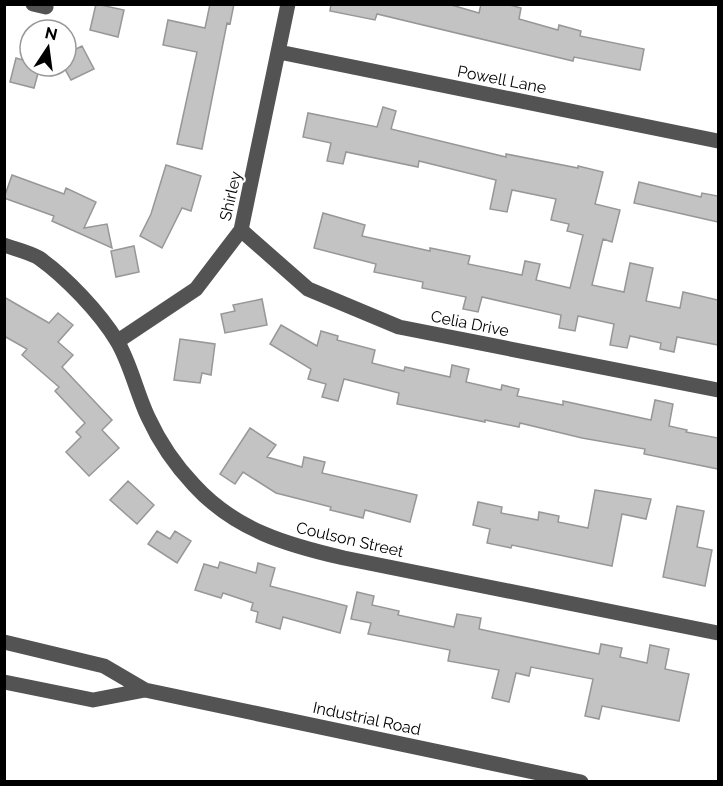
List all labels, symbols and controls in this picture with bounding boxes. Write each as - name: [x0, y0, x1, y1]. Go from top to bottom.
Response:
- north arrow: [18, 18, 78, 78]
- text: N: [43, 23, 59, 45]
- street label: Powell Lane: [456, 62, 548, 97]
- street label: Shirley: [216, 169, 245, 223]
- street label: Celia Drive: [429, 307, 511, 340]
- street label: Coulson Street: [294, 518, 406, 561]
- street label: Industrial Road: [311, 698, 423, 739]

